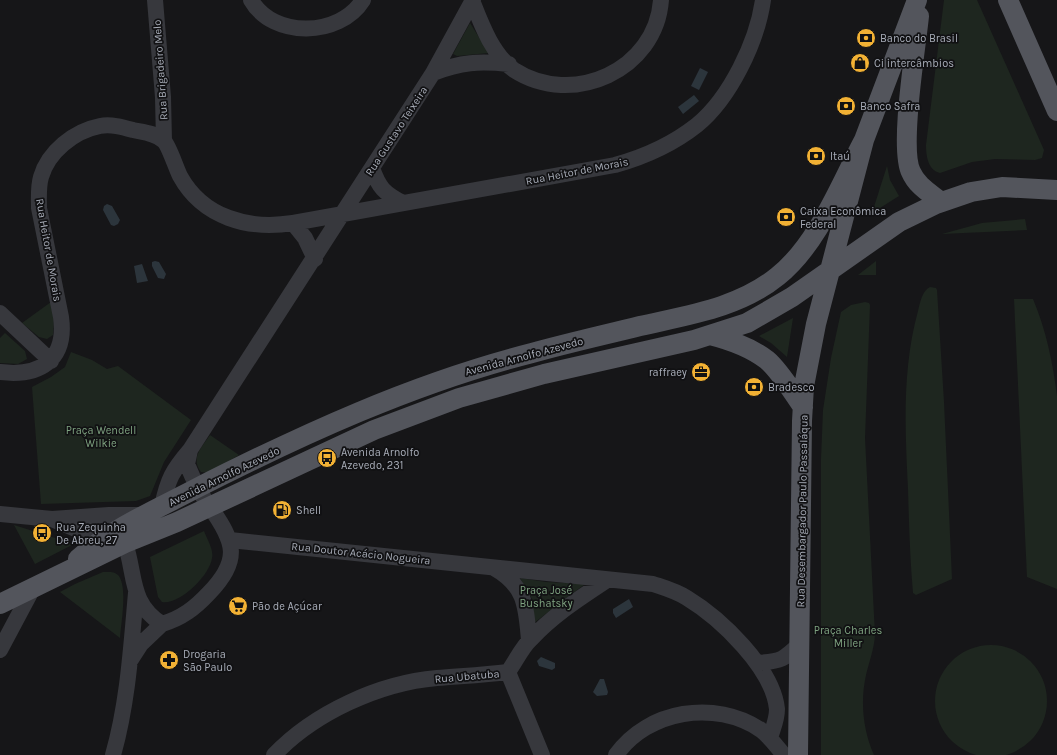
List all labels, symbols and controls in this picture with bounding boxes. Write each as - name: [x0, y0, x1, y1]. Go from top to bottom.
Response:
- street label: Rua Brigadeiro Melo: [151, 19, 170, 121]
- bank icon: Banco do Brasil: [855, 27, 877, 49]
- place label: Banco do Brasil: [880, 32, 958, 45]
- shop icon: Ci intercâmbios: [849, 52, 871, 74]
- place label: Ci intercâmbios: [874, 57, 954, 70]
- street label: Rua Gustavo Teixeira: [363, 84, 430, 178]
- bank icon: Banco Safra: [835, 95, 857, 117]
- place label: Banco Safra: [860, 100, 920, 113]
- bank icon: Itaú: [805, 145, 827, 167]
- place label: Itaú: [830, 150, 850, 163]
- street label: Rua Heitor de Morais: [525, 155, 630, 188]
- street label: Rua Heitor de Morais: [33, 198, 64, 303]
- place label: Caixa Econômica Federal: [800, 205, 886, 231]
- bank icon: Caixa Econômica Federal: [775, 206, 797, 228]
- street label: Avenida Arnolfo Azevedo: [464, 334, 585, 379]
- office icon: raffraey: [690, 361, 712, 383]
- place label: raffraey: [649, 366, 687, 379]
- bank icon: Bradesco: [743, 376, 765, 398]
- place label: Bradesco: [768, 381, 815, 394]
- street label: Rua Desembargador Paulo Passaláqua: [794, 414, 811, 608]
- park label: Praça Wendell Wilkie: [66, 424, 136, 450]
- street label: Avenida Arnolfo Azevedo: [167, 444, 282, 509]
- place label: Avenida Arnolfo Azevedo, 231: [341, 446, 419, 472]
- bus stop icon: Avenida Arnolfo Azevedo, 231: [316, 447, 338, 469]
- fuel station icon: Shell: [271, 499, 293, 521]
- place label: Shell: [296, 504, 321, 517]
- place label: Rua Zequinha De Abreu, 27: [56, 521, 126, 547]
- bus stop icon: Rua Zequinha De Abreu, 27: [31, 522, 53, 544]
- street label: Rua Doutor Acácio Nogueira: [291, 540, 431, 567]
- park label: Praça José Bushatsky: [519, 584, 573, 610]
- supermarket icon: Pão de Açúcar: [227, 595, 249, 617]
- place label: Pão de Açúcar: [252, 600, 322, 613]
- park label: Praça Charles Miller: [814, 624, 882, 650]
- place label: Drogaria São Paulo: [183, 648, 232, 674]
- pharmacy icon: Drogaria São Paulo: [158, 649, 180, 671]
- street label: Rua Ubatuba: [434, 667, 500, 686]

